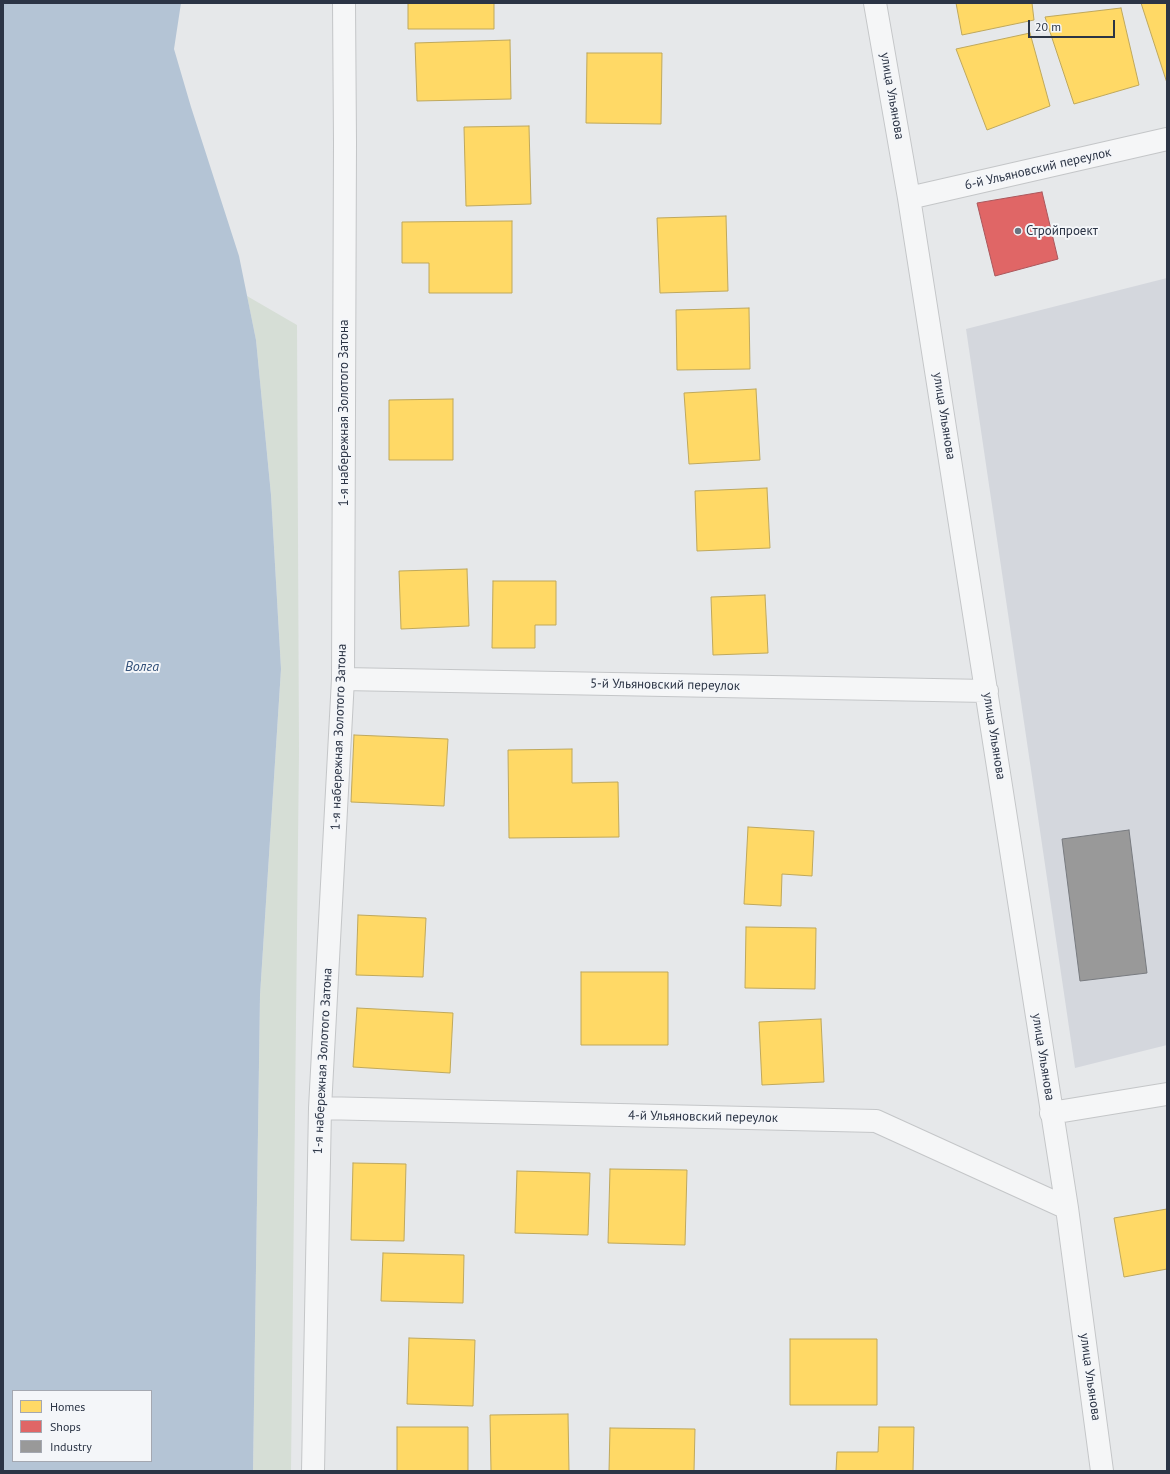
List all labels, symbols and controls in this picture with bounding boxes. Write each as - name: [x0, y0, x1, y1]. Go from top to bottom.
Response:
- scale bar: [1030, 12, 1117, 38]
- text: 20 m: [1035, 19, 1061, 34]
- street label: улица Ульянова: [877, 51, 907, 141]
- street label: 6-й Ульяновский переулок: [963, 145, 1113, 193]
- place label: Стройпроект: [1026, 223, 1098, 239]
- marker: Стройпроект: [1013, 226, 1023, 236]
- street label: 1-я набережная Золотого Затона: [336, 320, 352, 506]
- street label: улица Ульянова: [929, 371, 959, 461]
- street label: 1-я набережная Золотого Затона: [328, 643, 350, 831]
- water label: Волга: [125, 659, 159, 675]
- street label: 5-й Ульяновский переулок: [590, 676, 740, 694]
- street label: улица Ульянова: [979, 691, 1009, 781]
- street label: 1-я набережная Золотого Затона: [310, 967, 336, 1155]
- street label: улица Ульянова: [1028, 1012, 1058, 1102]
- street label: 4-й Ульяновский переулок: [628, 1108, 778, 1126]
- street label: улица Ульянова: [1076, 1332, 1104, 1422]
- legend: [12, 1390, 152, 1462]
- text: Homes: [50, 1399, 85, 1414]
- text: Shops: [50, 1419, 81, 1434]
- text: Industry: [50, 1439, 92, 1454]

